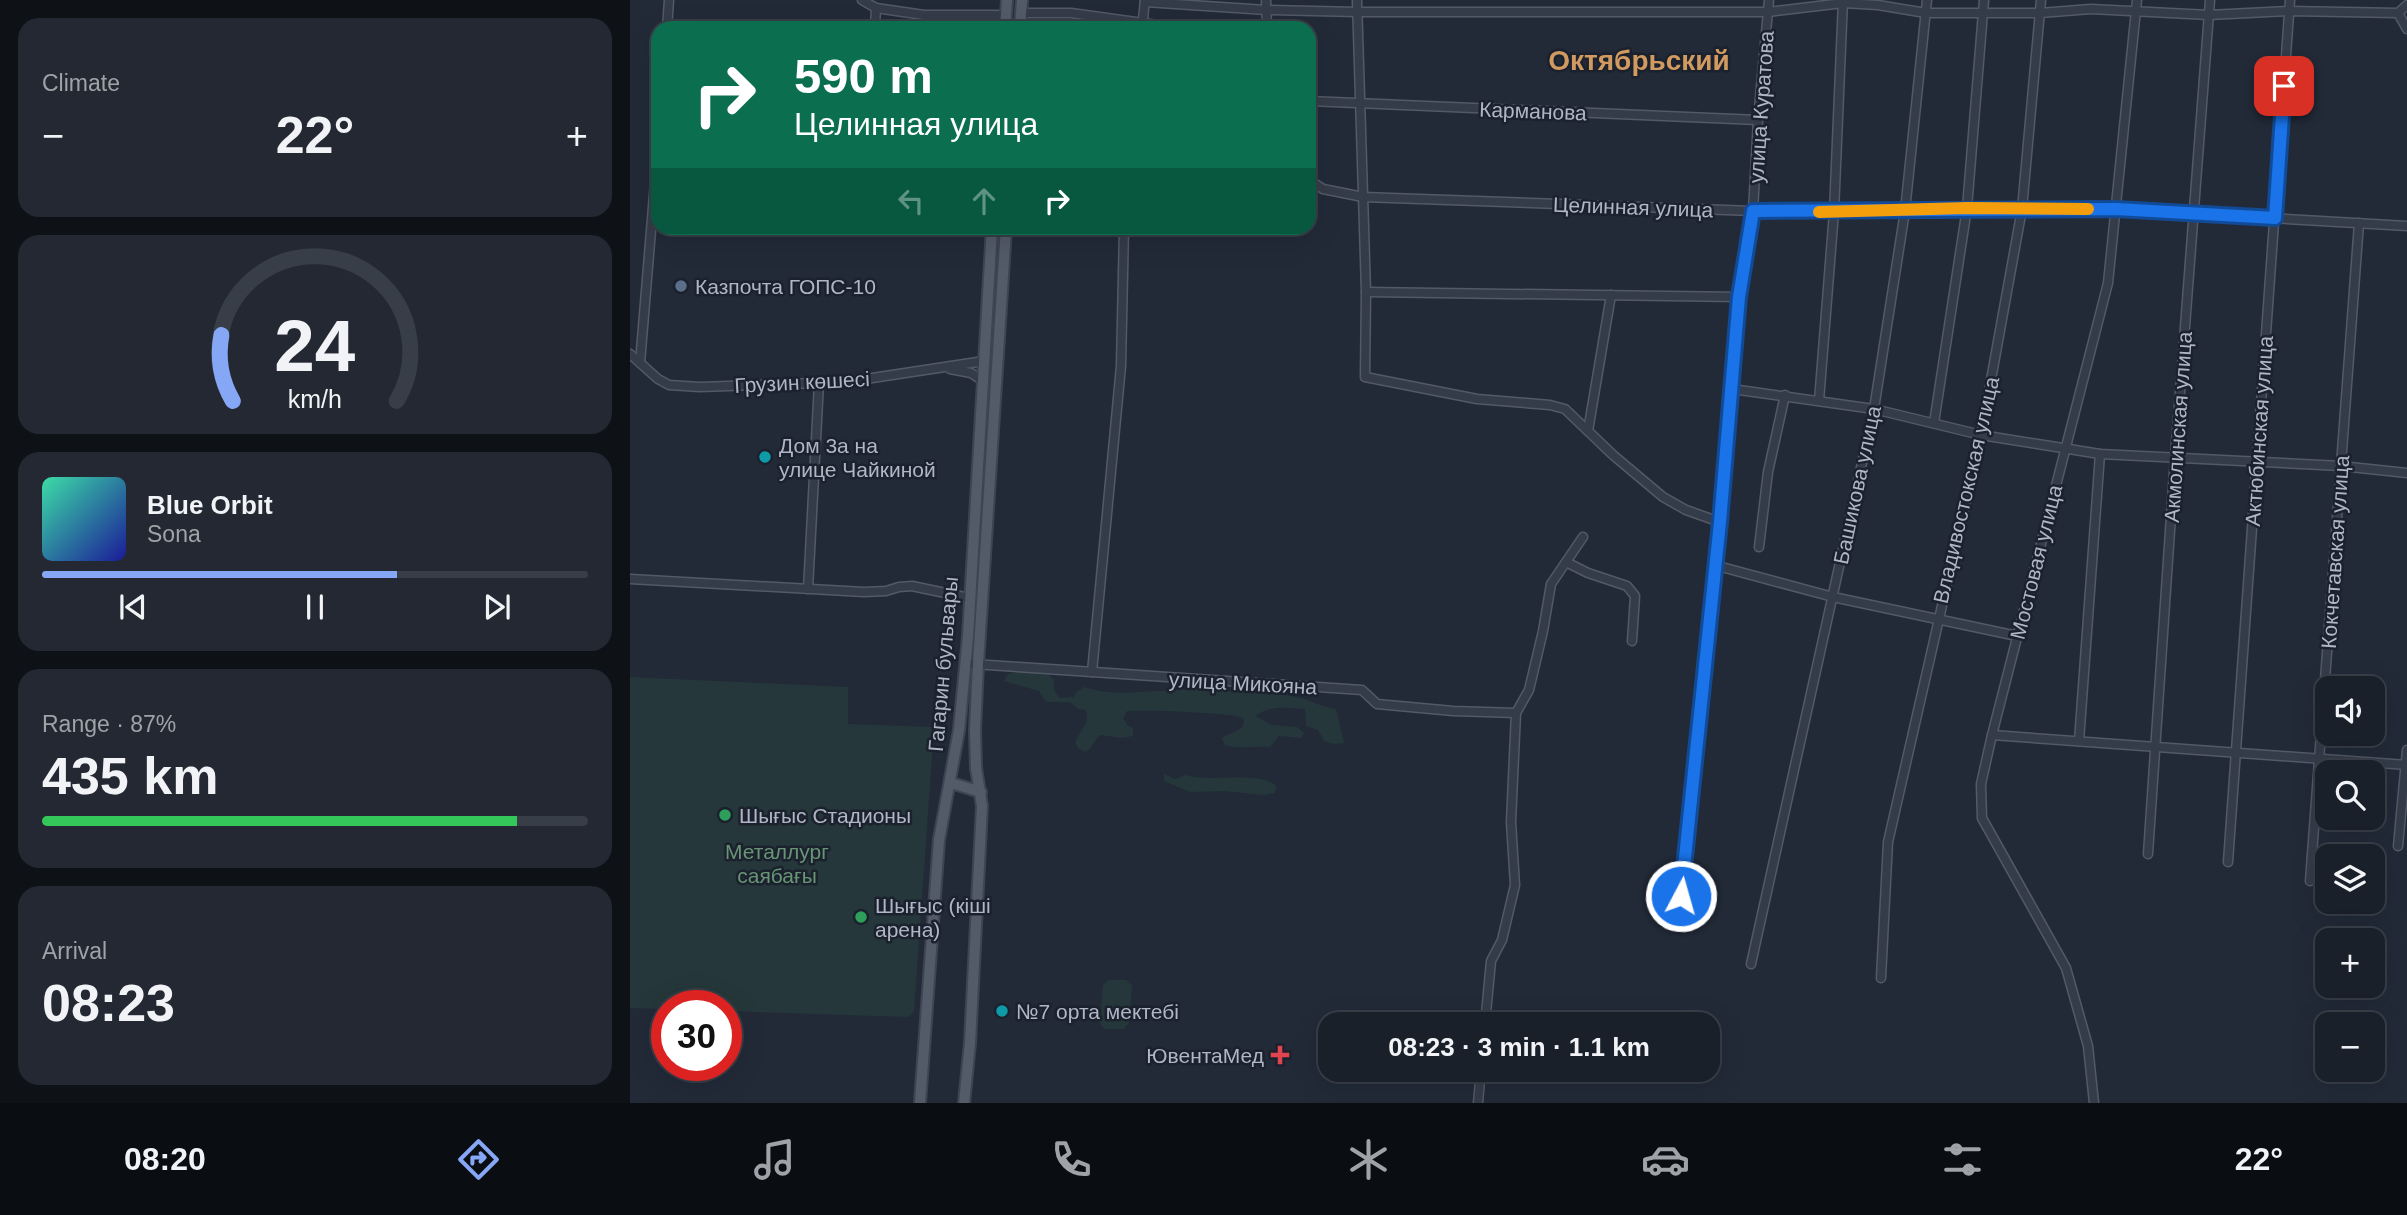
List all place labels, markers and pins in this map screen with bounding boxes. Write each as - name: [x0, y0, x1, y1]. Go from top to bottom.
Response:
- pin: [2254, 56, 2314, 116]
- place label: Казпочта ГОПС-10: [695, 275, 876, 298]
- marker: Казпочта ГОПС-10: [673, 278, 689, 294]
- place label: Дом 3а на улице Чайкиной: [779, 434, 936, 481]
- marker: Дом 3а на улице Чайкиной: [757, 449, 773, 465]
- place label: Шығыс Стадионы: [739, 804, 911, 827]
- marker: Шығыс Стадионы: [717, 807, 733, 823]
- place label: Шығыс (кіші арена): [875, 894, 991, 941]
- marker: Шығыс (кіші арена): [853, 909, 869, 925]
- place label: №7 орта мектебі: [1016, 1000, 1179, 1023]
- marker: №7 орта мектебі: [994, 1003, 1010, 1019]
- place label: ЮвентаМед: [1146, 1044, 1264, 1067]
- marker: ЮвентаМед: [1270, 1045, 1290, 1065]

